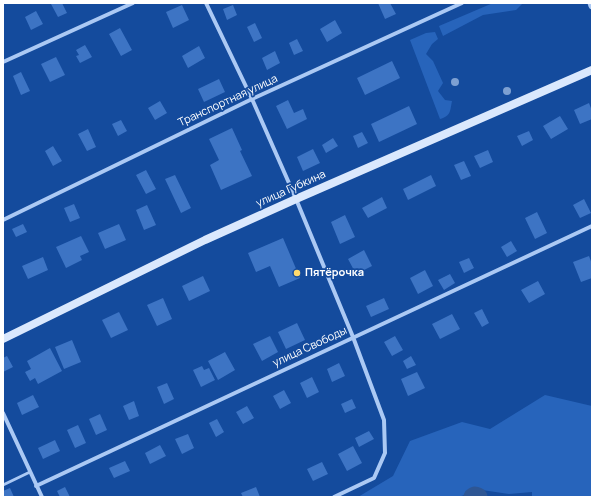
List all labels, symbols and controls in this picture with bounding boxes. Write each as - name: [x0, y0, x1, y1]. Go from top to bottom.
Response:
- street label: Транспортная улица: [176, 72, 280, 130]
- street label: улица Губкина: [254, 168, 328, 210]
- place label: Пятёрочка: [305, 266, 364, 280]
- marker: Пятёрочка: [292, 268, 302, 278]
- street label: улица Свободы: [271, 324, 349, 370]

